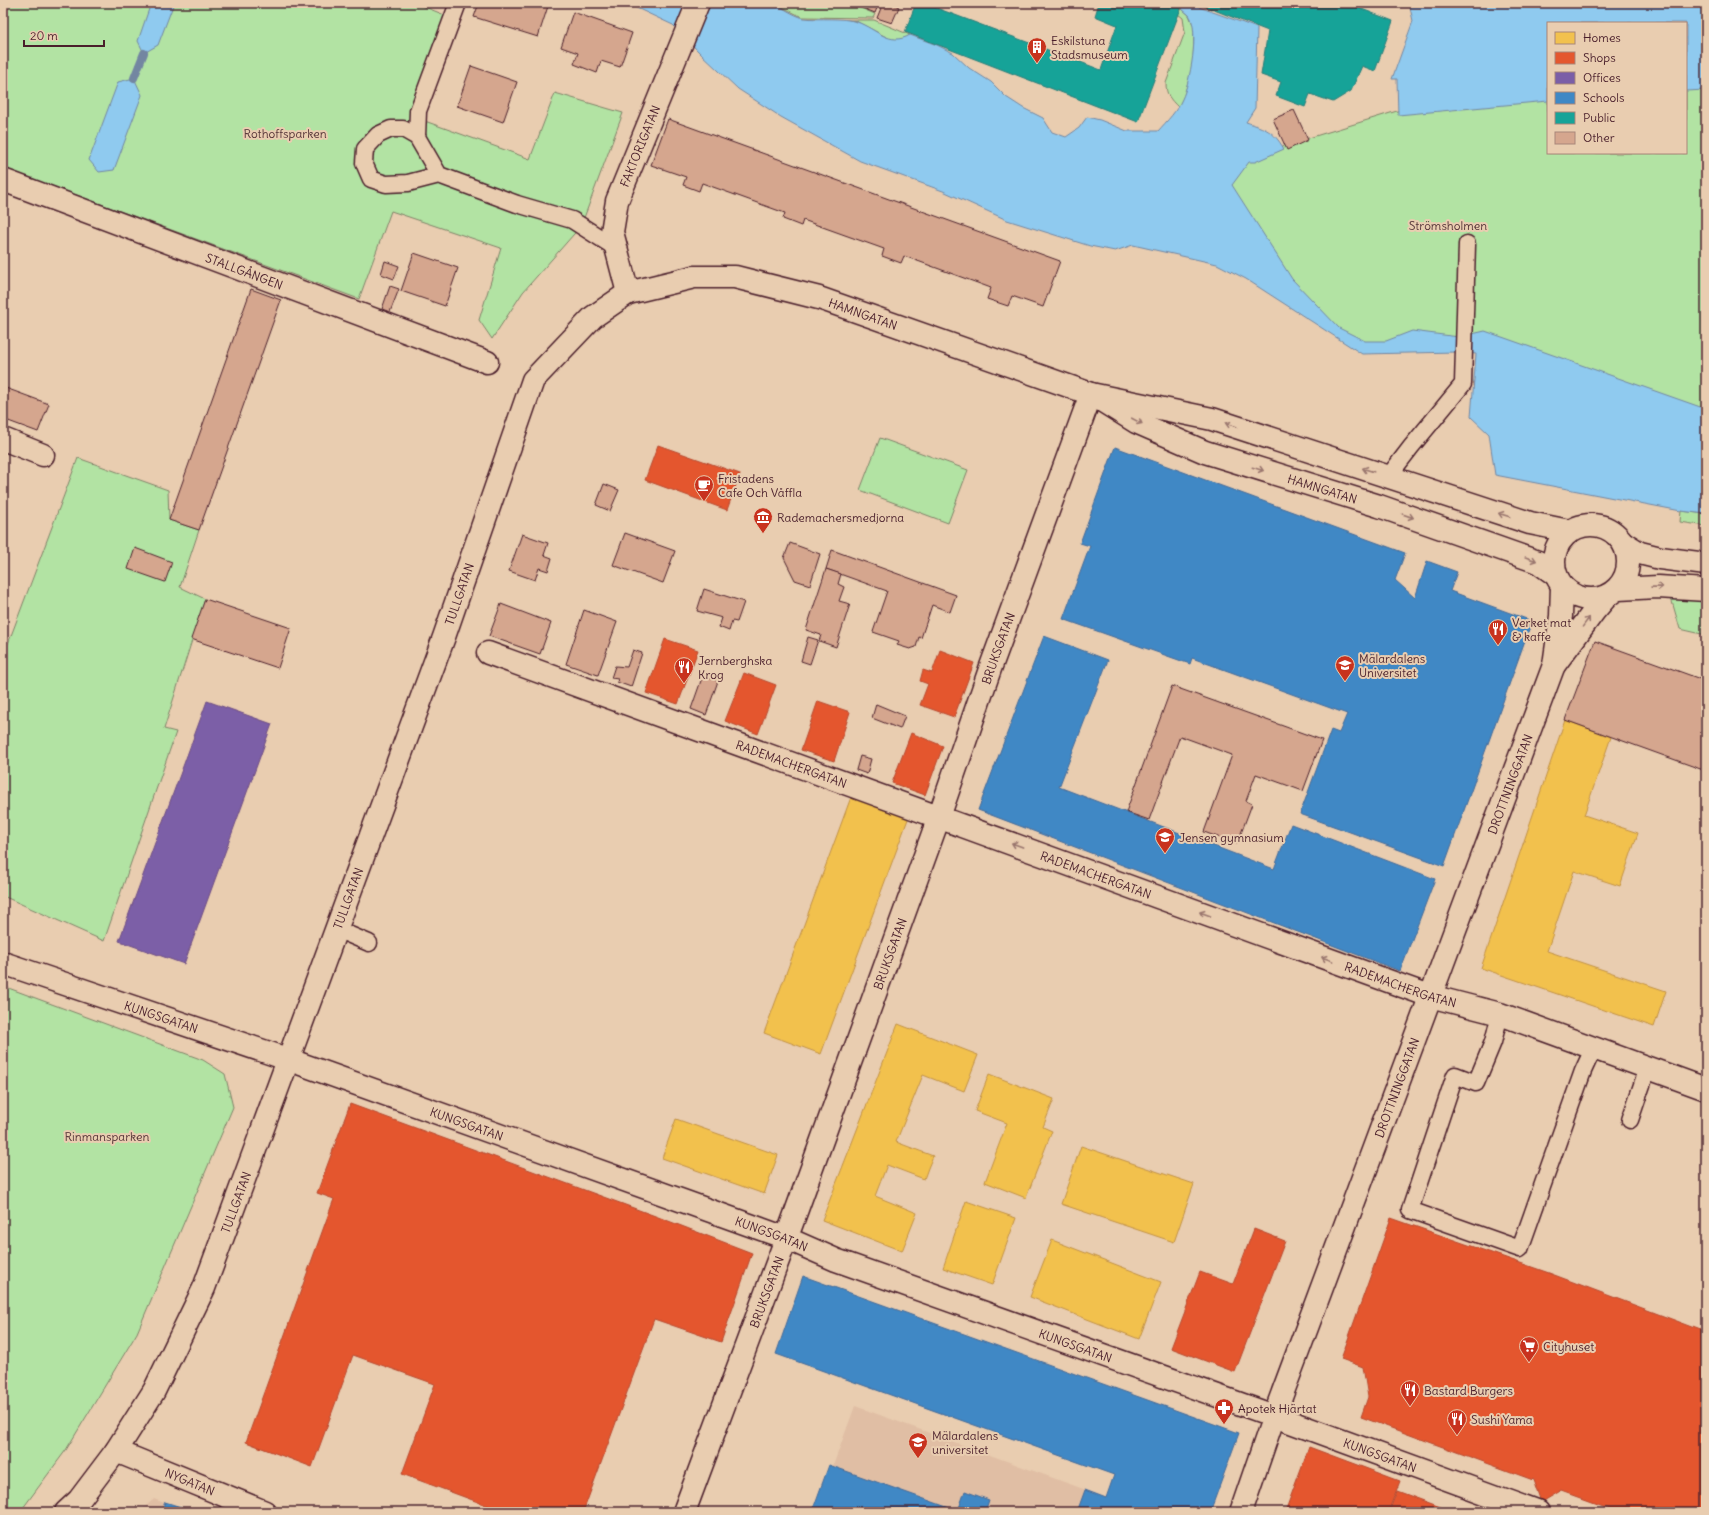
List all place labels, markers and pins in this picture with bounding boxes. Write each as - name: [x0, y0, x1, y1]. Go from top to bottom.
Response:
- place label: Eskilstuna Stadsmuseum: [1051, 33, 1128, 62]
- building icon: Eskilstuna Stadsmuseum: [1026, 36, 1048, 64]
- place label: Fristadens Cafe Och Våffla: [718, 471, 802, 500]
- cafe icon: Fristadens Cafe Och Våffla: [693, 474, 715, 502]
- museum icon: Rademachersmedjorna: [752, 506, 774, 534]
- place label: Rademachersmedjorna: [777, 510, 904, 525]
- place label: Verket mat & kaffe: [1512, 615, 1571, 644]
- restaurant icon: Verket mat & kaffe: [1487, 618, 1509, 646]
- place label: Mälardalens Universitet: [1359, 651, 1425, 680]
- place label: Jernberghska Krog: [698, 653, 772, 682]
- school or university icon: Mälardalens Universitet: [1334, 654, 1356, 682]
- restaurant icon: Jernberghska Krog: [673, 656, 695, 684]
- school or university icon: Jensen gymnasium: [1154, 826, 1176, 854]
- place label: Jensen gymnasium: [1179, 830, 1284, 845]
- supermarket icon: Cityhuset: [1518, 1335, 1540, 1363]
- place label: Cityhuset: [1543, 1339, 1594, 1354]
- restaurant icon: Bastard Burgers: [1399, 1379, 1421, 1407]
- place label: Bastard Burgers: [1424, 1383, 1513, 1398]
- pharmacy icon: Apotek Hjärtat: [1213, 1397, 1235, 1425]
- place label: Apotek Hjärtat: [1238, 1401, 1317, 1416]
- restaurant icon: Sushi Yama: [1446, 1408, 1468, 1436]
- place label: Sushi Yama: [1471, 1412, 1533, 1427]
- place label: Mälardalens universitet: [932, 1428, 998, 1457]
- school or university icon: Mälardalens universitet: [907, 1431, 929, 1459]

